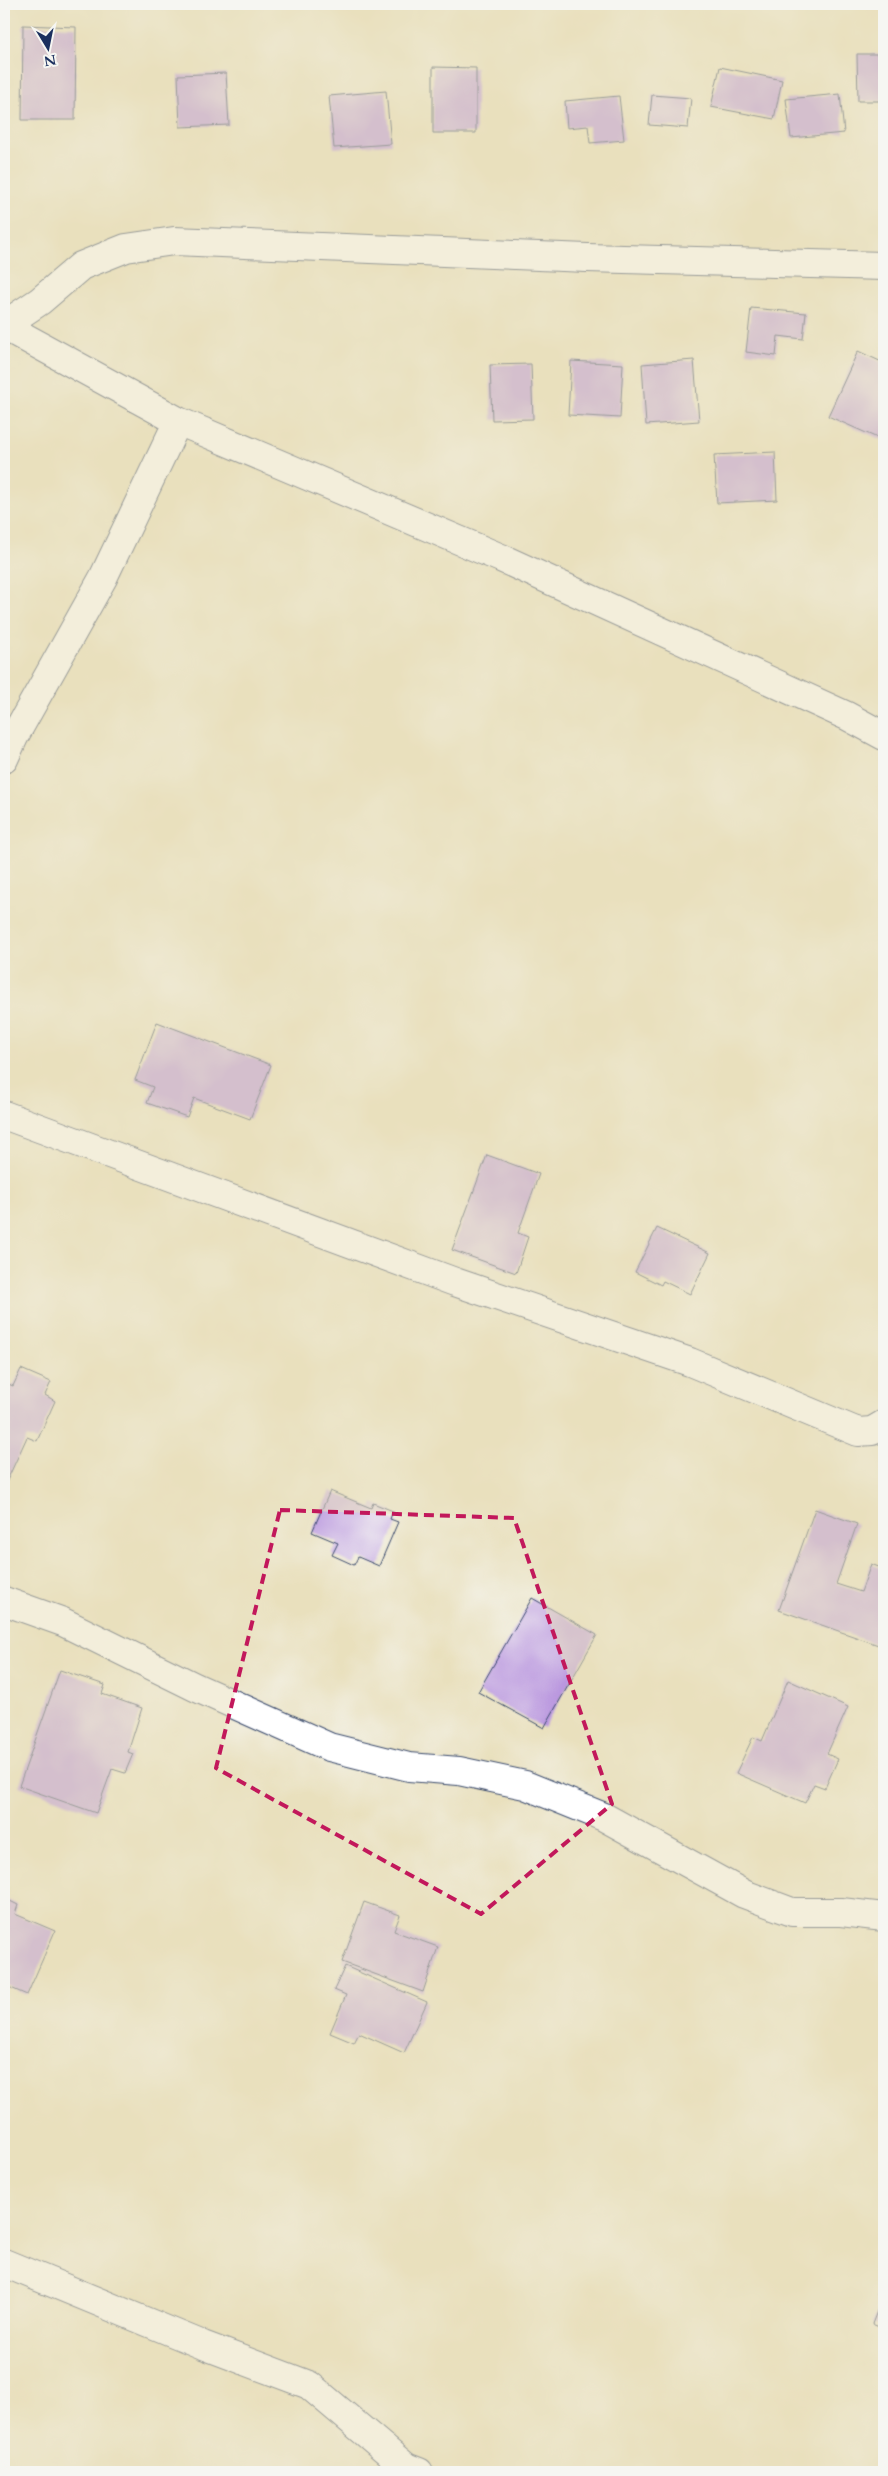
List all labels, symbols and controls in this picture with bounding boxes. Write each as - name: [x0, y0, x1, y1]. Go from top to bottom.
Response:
- north arrow: [22, 22, 72, 72]
- text: N: [43, 50, 58, 71]

